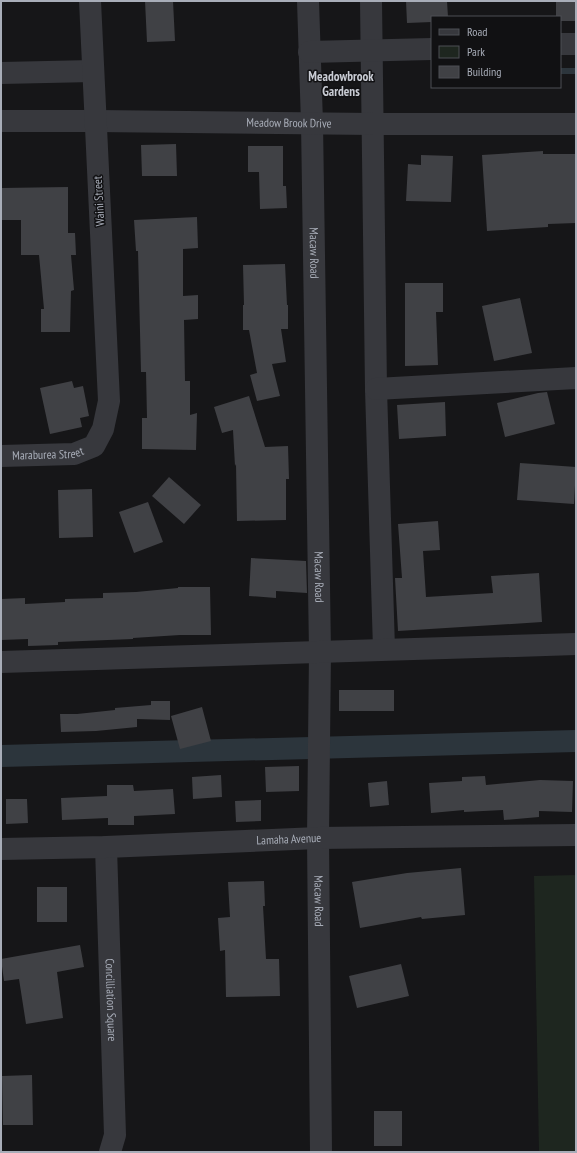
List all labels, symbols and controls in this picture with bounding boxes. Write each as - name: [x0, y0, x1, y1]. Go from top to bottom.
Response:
- legend: [431, 16, 561, 88]
- text: Road: [467, 24, 487, 39]
- text: Park: [467, 44, 485, 59]
- text: Building: [467, 64, 502, 79]
- district label: Meadowbrook Gardens: [308, 68, 374, 100]
- street label: Meadow Brook Drive: [246, 115, 332, 131]
- street label: Waini Street: [90, 175, 107, 227]
- street label: Macaw Road: [307, 227, 322, 279]
- street label: Maraburea Street: [12, 443, 86, 463]
- street label: Macaw Road: [311, 551, 327, 603]
- street label: Lamaha Avenue: [256, 830, 321, 848]
- street label: Macaw Road: [311, 875, 327, 927]
- street label: Concilliation Square: [102, 958, 120, 1042]

